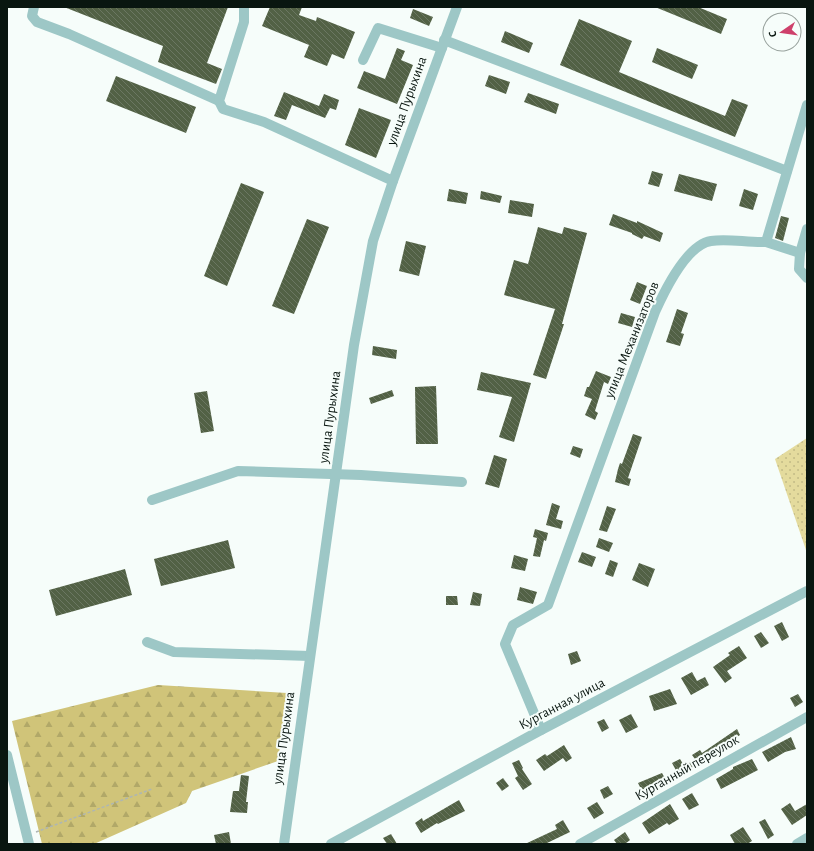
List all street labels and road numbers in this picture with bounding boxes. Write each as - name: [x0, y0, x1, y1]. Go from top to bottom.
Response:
- street label: улица Пурыхина: [384, 54, 430, 148]
- street label: улица Механизаторов: [602, 280, 662, 401]
- street label: улица Пурыхина: [316, 369, 344, 465]
- street label: Курганная улица: [517, 675, 608, 732]
- street label: улица Пурыхина: [270, 690, 298, 786]
- street label: Курганный переулок: [633, 732, 742, 803]

